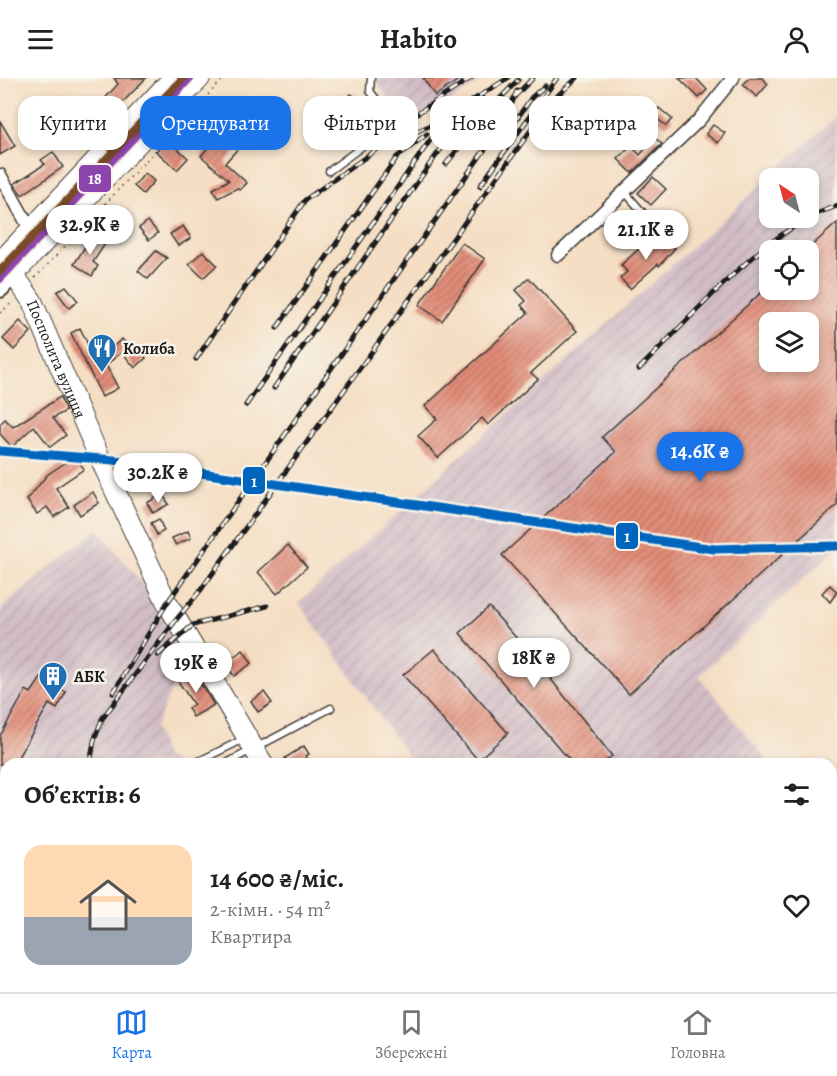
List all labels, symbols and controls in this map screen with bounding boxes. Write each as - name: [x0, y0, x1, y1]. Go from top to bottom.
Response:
- text: Habito: [380, 21, 457, 57]
- icon: menu: [24, 23, 57, 56]
- icon: person: [780, 23, 813, 56]
- chip: Купити: [18, 96, 128, 150]
- chip: Орендувати: [140, 96, 291, 150]
- chip: Фільтри: [303, 96, 418, 150]
- chip: Нове: [430, 96, 517, 150]
- chip: Квартира: [529, 96, 658, 150]
- line badge: 18: [78, 164, 112, 193]
- text: 18: [88, 168, 102, 190]
- north arrow: [759, 168, 819, 228]
- map controls: [759, 168, 819, 372]
- pin: 32.9K ₴: [35, 205, 145, 256]
- pin: 21.1K ₴: [591, 210, 701, 261]
- text: 32.9K ₴: [60, 211, 120, 238]
- text: 21.1K ₴: [618, 216, 674, 243]
- button: locate: [759, 240, 819, 300]
- street label: Посполита вулиця: [21, 296, 91, 422]
- button: layers: [759, 312, 819, 372]
- restaurant icon: Колиба: [86, 332, 118, 374]
- place label: Колиба: [123, 338, 175, 360]
- pin: 14.6K ₴: [645, 432, 755, 483]
- text: 14.6K ₴: [671, 438, 729, 465]
- pin: 30.2K ₴: [103, 453, 213, 504]
- text: 30.2K ₴: [127, 459, 189, 486]
- line badge: 1: [242, 466, 266, 495]
- text: 1: [251, 471, 257, 493]
- line badge: 1: [615, 522, 639, 550]
- text: 1: [624, 526, 630, 548]
- pin: 18K ₴: [492, 638, 576, 689]
- pin: 19K ₴: [154, 643, 238, 694]
- text: 18K ₴: [512, 644, 556, 671]
- text: 19K ₴: [174, 649, 218, 676]
- building icon: АБК: [37, 660, 69, 702]
- place label: АБК: [73, 666, 105, 688]
- text: Об’єктів: 6: [24, 777, 141, 812]
- icon: filters: [780, 778, 813, 811]
- text: 14 600 ₴/міс.: [210, 861, 344, 896]
- icon: home: [72, 869, 144, 941]
- icon: heart: [780, 889, 813, 922]
- text: 2-кімн. · 54 m²: [210, 896, 331, 923]
- text: Квартира: [210, 923, 292, 950]
- tab: Карта: [112, 1006, 152, 1064]
- tab: Збережені: [375, 1006, 447, 1064]
- tab: Головна: [670, 1006, 725, 1064]

